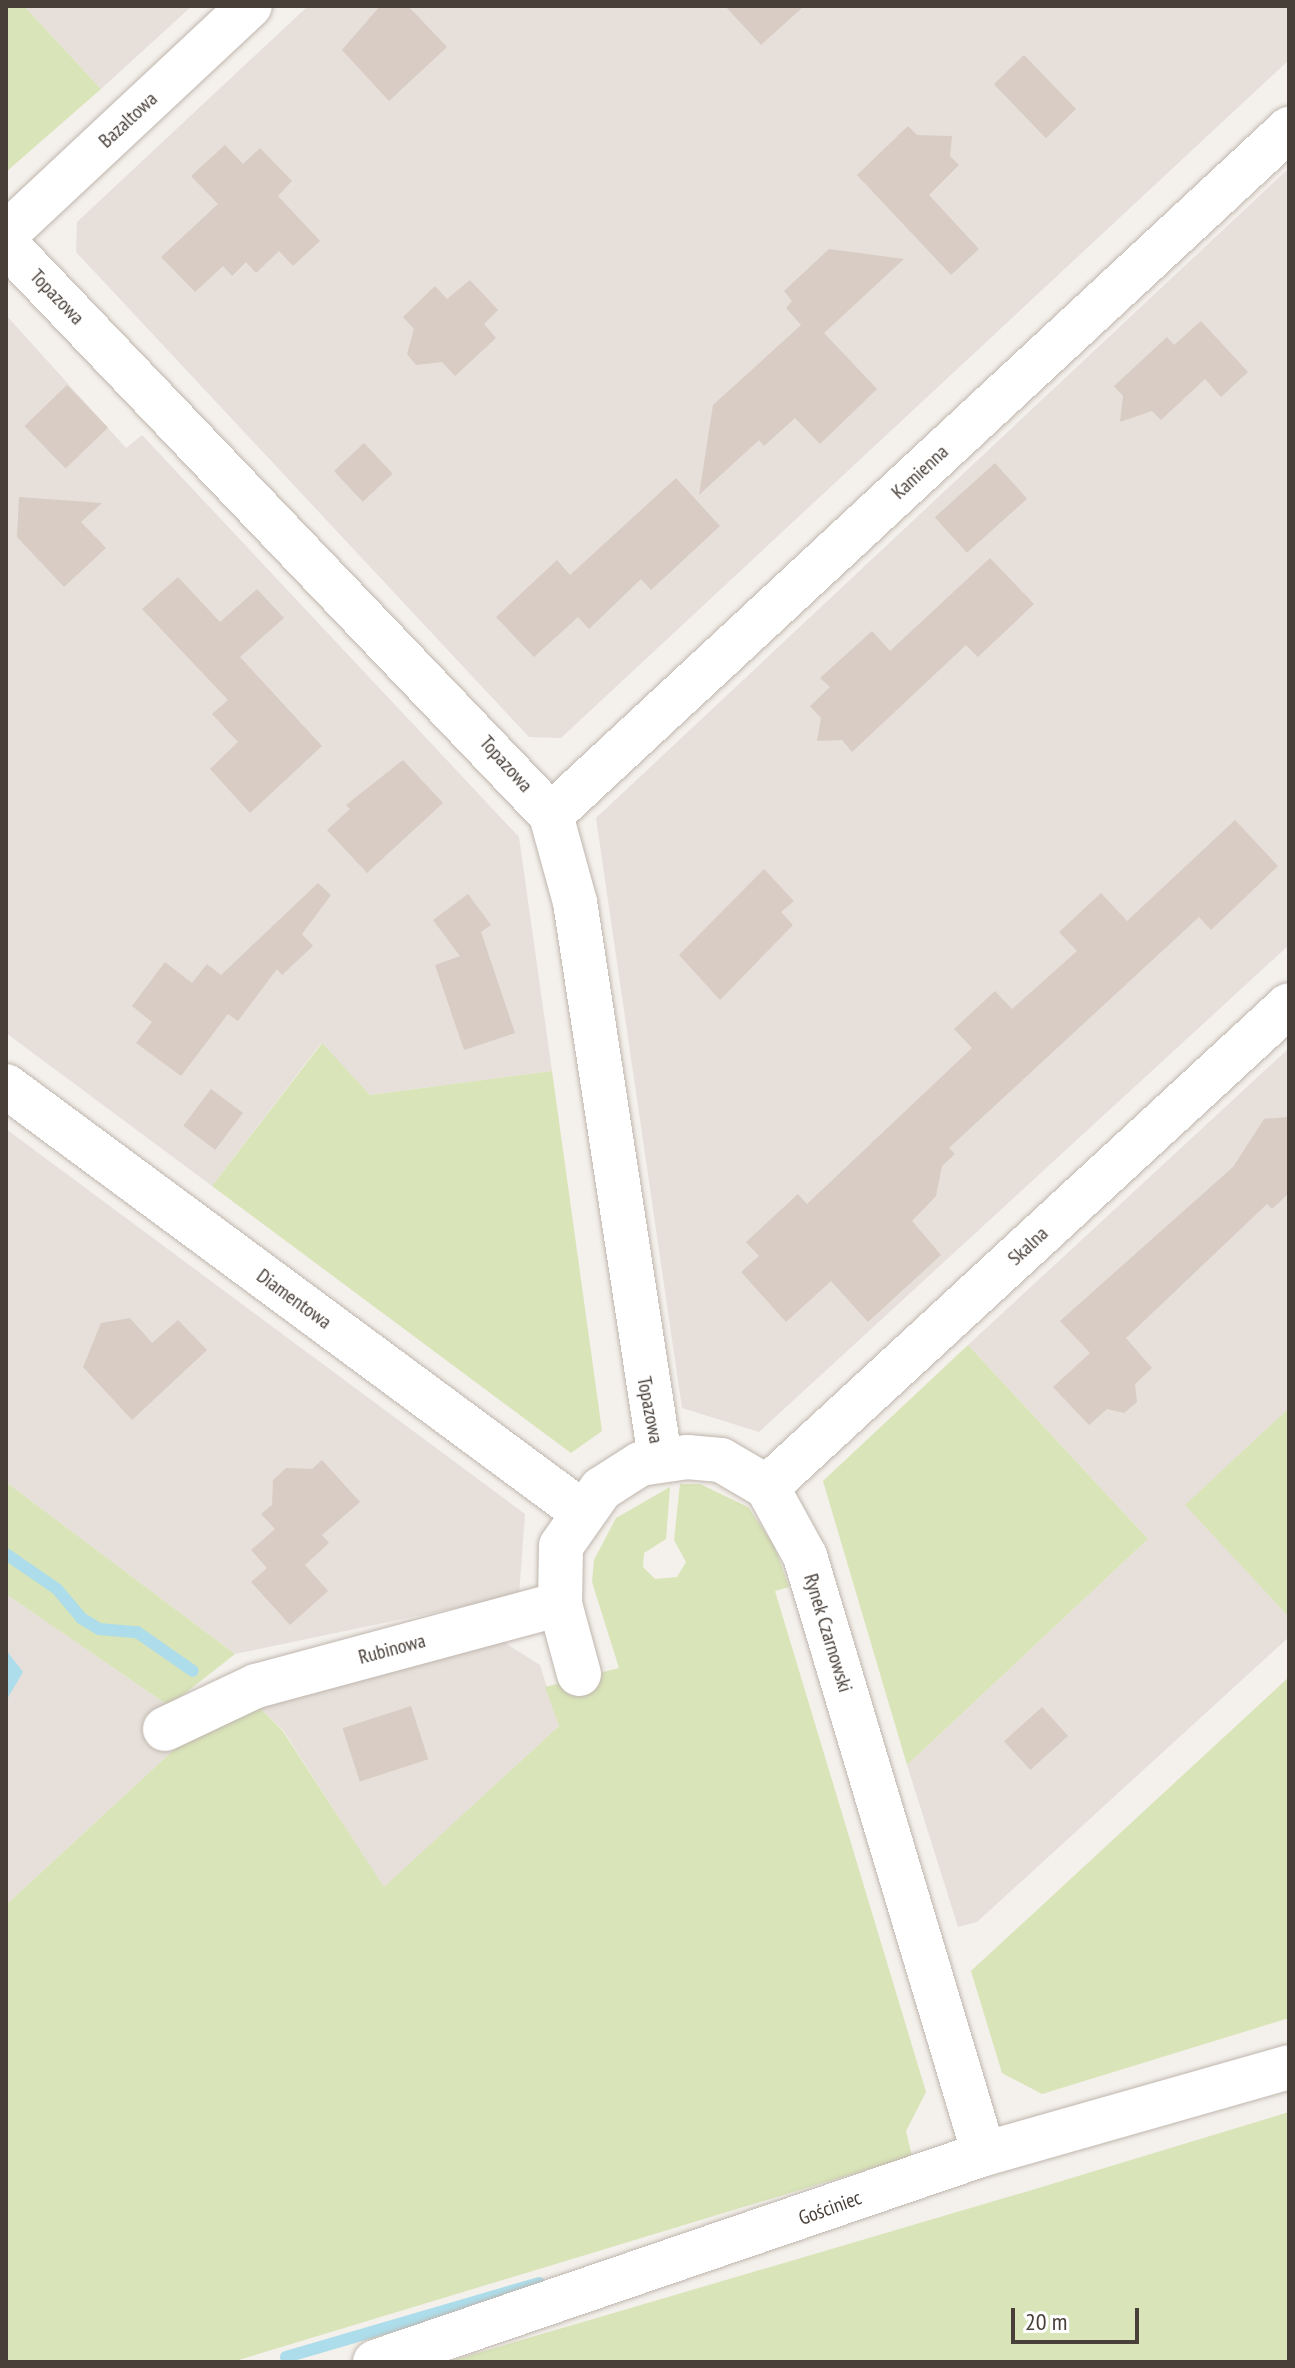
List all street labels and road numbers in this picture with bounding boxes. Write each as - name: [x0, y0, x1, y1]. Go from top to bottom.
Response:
- street label: Bazaltowa: [94, 87, 162, 153]
- street label: Topazowa: [25, 264, 89, 330]
- street label: Kamienna: [887, 440, 953, 504]
- street label: Topazowa: [475, 731, 537, 797]
- street label: Skalna: [1003, 1222, 1053, 1270]
- street label: Diamentowa: [252, 1264, 336, 1334]
- street label: Topazowa: [632, 1375, 668, 1445]
- street label: Rynek Czarnowski: [799, 1571, 857, 1695]
- street label: Rubinowa: [356, 1629, 428, 1669]
- street label: Gościniec: [795, 2186, 865, 2230]

